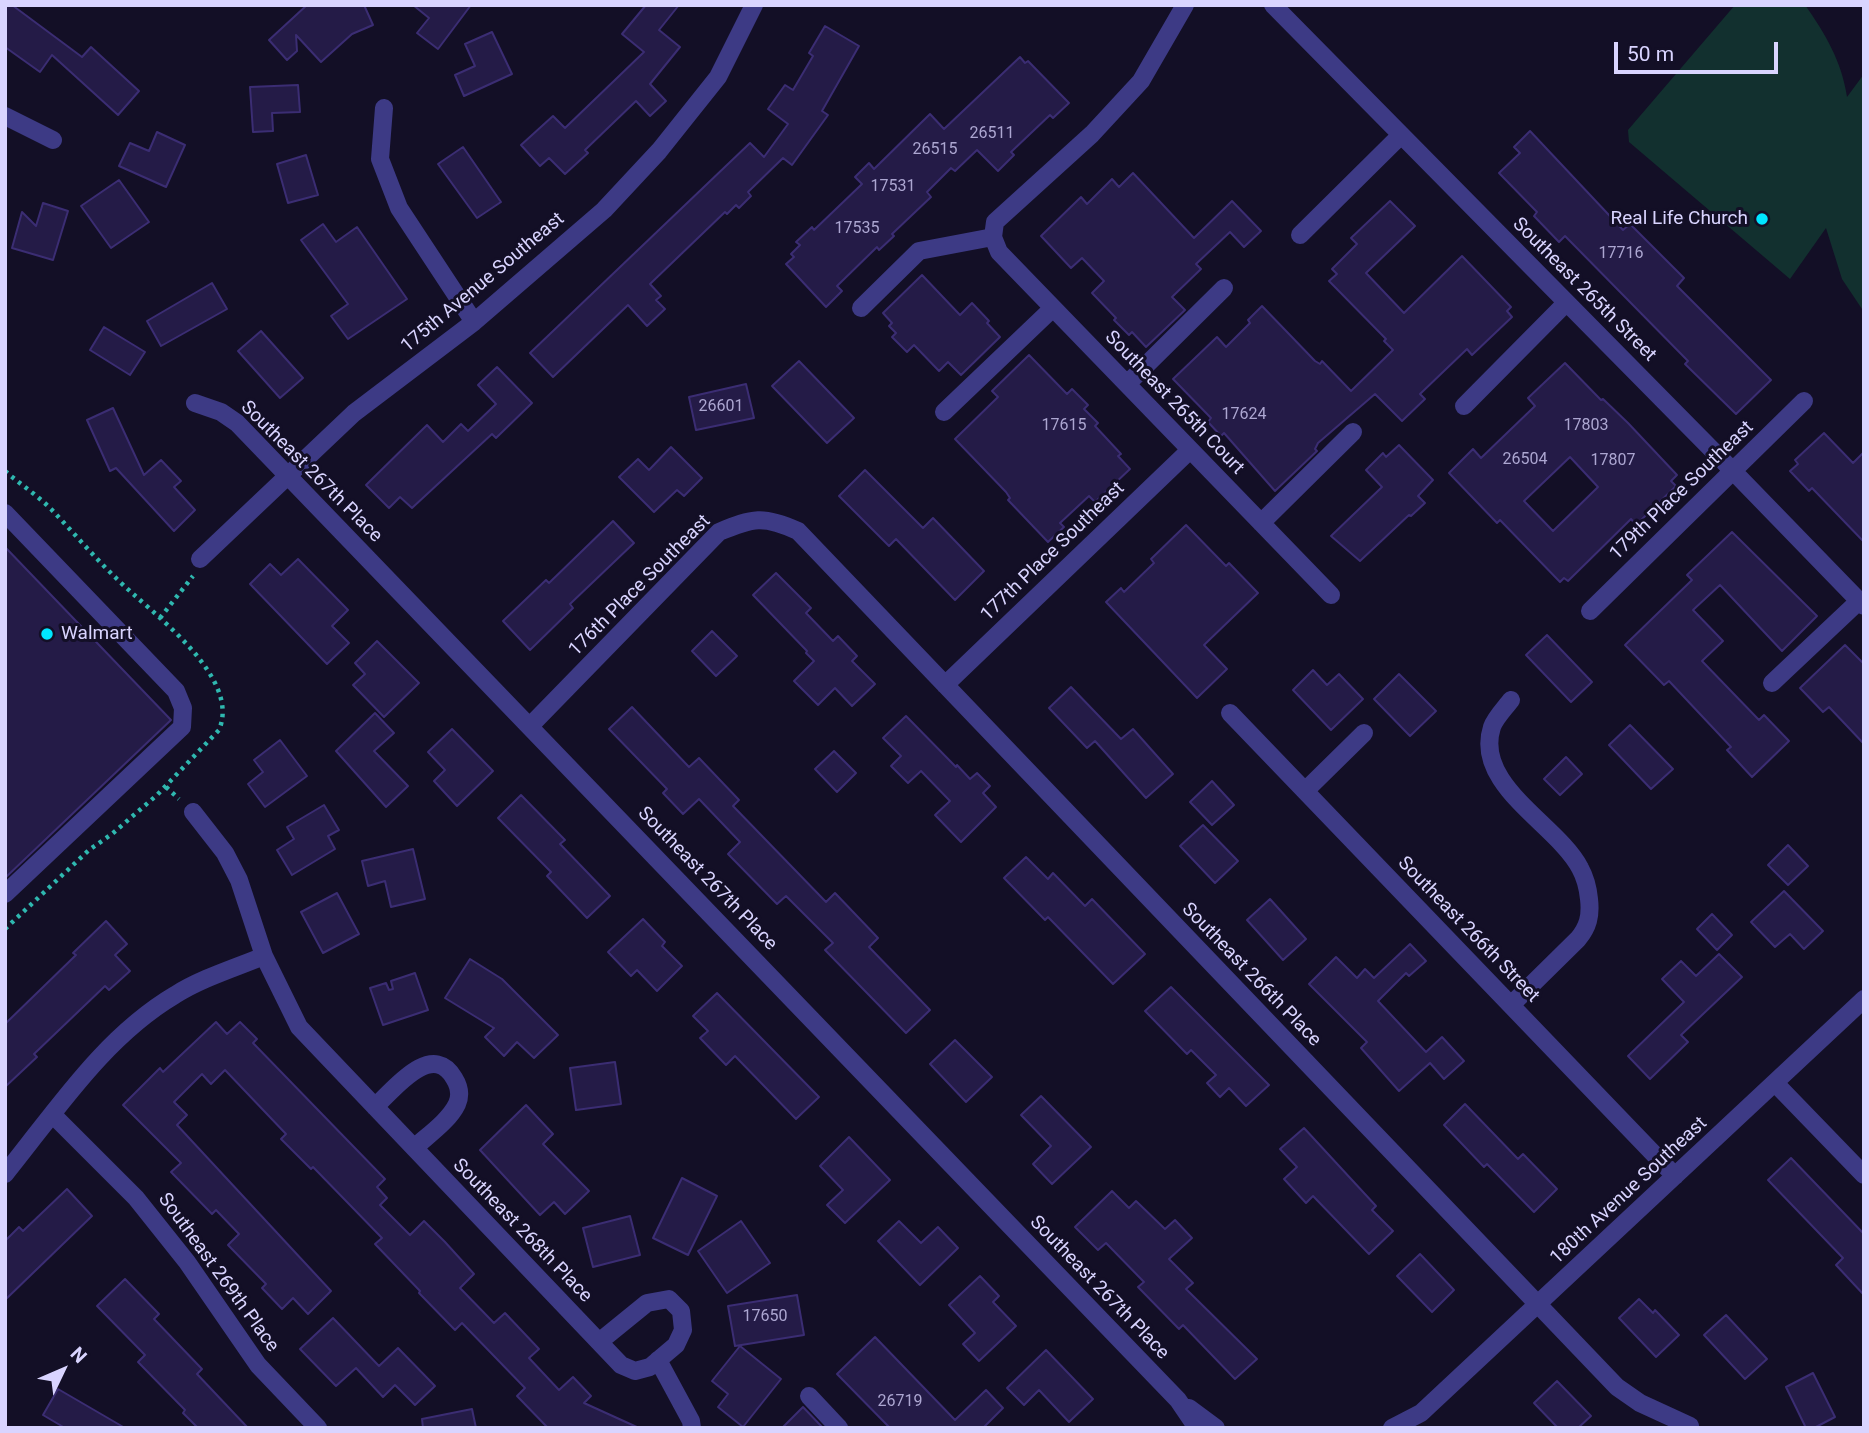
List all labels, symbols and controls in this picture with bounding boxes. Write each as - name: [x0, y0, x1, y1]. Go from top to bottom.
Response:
- scale bar: [1617, 28, 1782, 72]
- text: 50 m: [1627, 42, 1674, 66]
- house number: 26511: [970, 124, 1014, 144]
- house number: 26515: [913, 140, 957, 160]
- house number: 17531: [871, 177, 915, 197]
- street label: 175th Avenue Southeast: [397, 208, 569, 358]
- place label: Real Life Church: [1611, 208, 1748, 230]
- marker: Real Life Church: [1754, 211, 1770, 227]
- street label: Southeast 265th Street: [1507, 213, 1661, 367]
- house number: 17535: [835, 219, 879, 239]
- house number: 17716: [1599, 244, 1643, 264]
- street label: Southeast 265th Court: [1100, 327, 1248, 479]
- street label: Southeast 267th Place: [235, 396, 387, 548]
- house number: 26601: [699, 397, 743, 417]
- house number: 17624: [1222, 405, 1266, 425]
- house number: 17615: [1042, 416, 1086, 436]
- house number: 17803: [1564, 416, 1608, 436]
- street label: 179th Place Southeast: [1605, 417, 1759, 565]
- house number: 26504: [1503, 450, 1547, 470]
- house number: 17807: [1591, 451, 1635, 471]
- street label: 177th Place Southeast: [976, 478, 1130, 626]
- street label: 176th Place Southeast: [564, 510, 716, 662]
- place label: Walmart: [61, 623, 133, 645]
- marker: Walmart: [39, 626, 55, 642]
- street label: Southeast 267th Place: [633, 802, 781, 956]
- street label: Southeast 266th Street: [1392, 852, 1544, 1008]
- street label: Southeast 266th Place: [1177, 898, 1325, 1052]
- street label: 180th Avenue Southeast: [1546, 1112, 1712, 1270]
- street label: Southeast 268th Place: [448, 1154, 596, 1308]
- street label: Southeast 269th Place: [153, 1189, 283, 1357]
- street label: Southeast 267th Place: [1025, 1211, 1173, 1365]
- house number: 17650: [743, 1307, 787, 1327]
- north arrow: [28, 1335, 98, 1405]
- text: N: [66, 1342, 91, 1368]
- house number: 26719: [878, 1392, 922, 1412]

